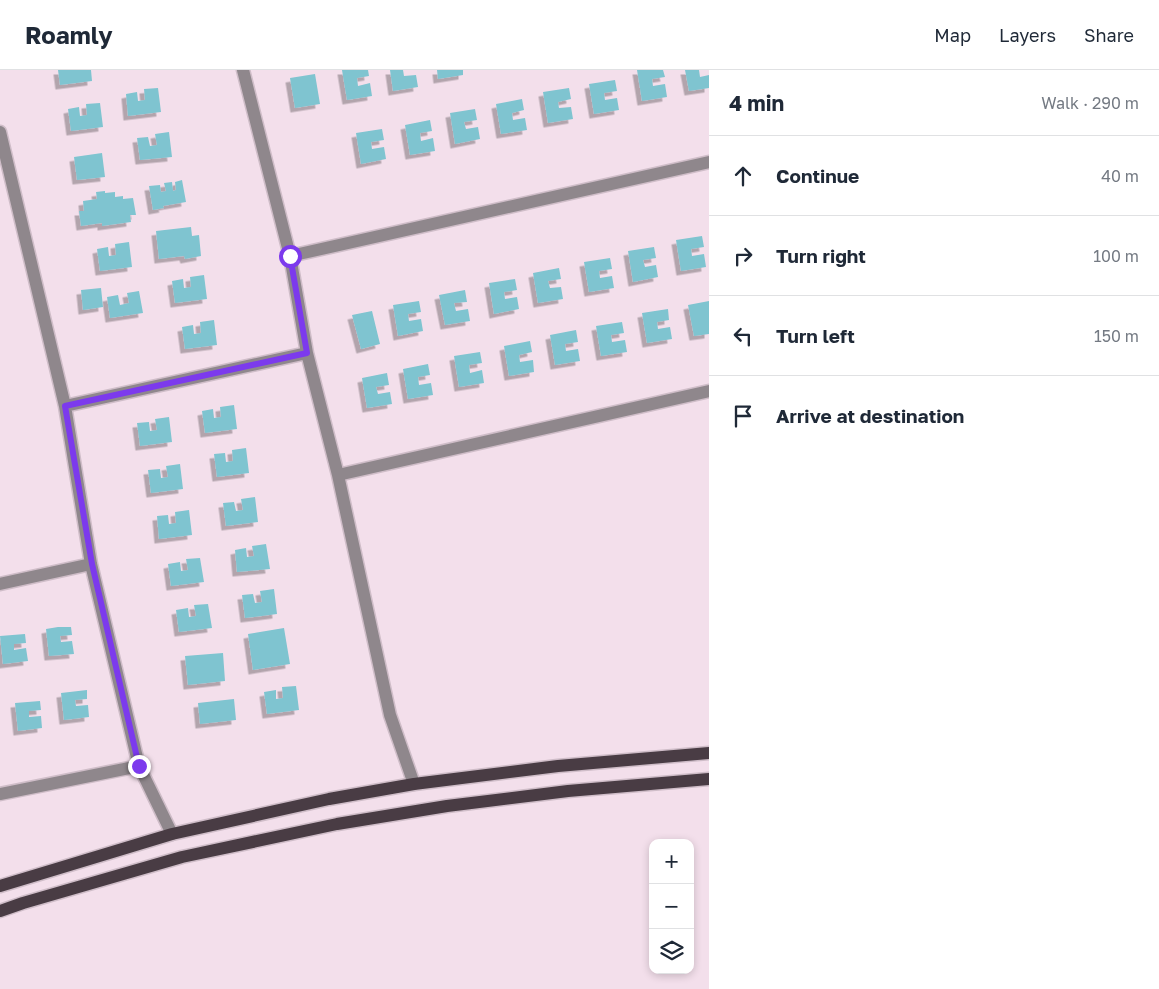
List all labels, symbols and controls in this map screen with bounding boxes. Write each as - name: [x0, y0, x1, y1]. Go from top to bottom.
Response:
- text: Roamly: [25, 20, 113, 49]
- text: Map: [934, 24, 971, 46]
- text: Layers: [999, 24, 1056, 46]
- text: Share: [1084, 24, 1134, 46]
- text: 4 min: [729, 90, 784, 116]
- text: Walk · 290 m: [1041, 93, 1139, 113]
- icon: ahead: [729, 162, 757, 190]
- text: Continue: [776, 164, 859, 187]
- text: 40 m: [1101, 166, 1139, 186]
- icon: right: [729, 242, 757, 270]
- text: Turn right: [776, 244, 866, 267]
- route start: [279, 245, 302, 268]
- text: 100 m: [1093, 246, 1139, 266]
- icon: left: [729, 322, 757, 350]
- text: Turn left: [776, 324, 855, 347]
- text: 150 m: [1094, 326, 1139, 346]
- icon: arrive: [729, 402, 757, 430]
- text: Arrive at destination: [776, 404, 964, 427]
- route end: [128, 755, 151, 778]
- map controls: [649, 839, 694, 974]
- button: +: [649, 839, 694, 884]
- button: −: [649, 884, 694, 929]
- button: layers: [649, 929, 694, 974]

